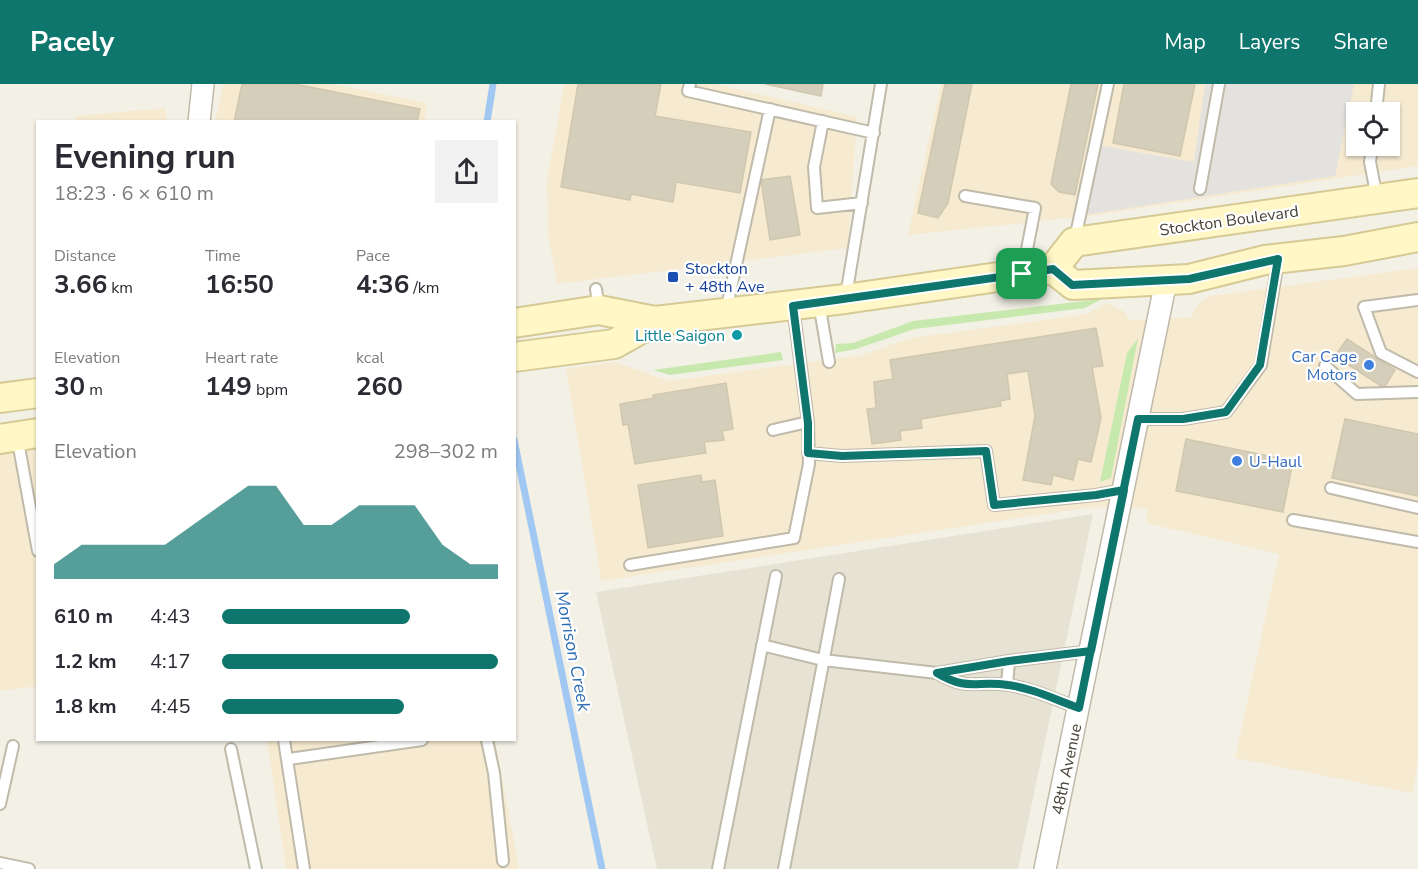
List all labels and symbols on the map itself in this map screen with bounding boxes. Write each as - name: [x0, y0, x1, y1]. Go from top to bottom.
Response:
- street label: Stockton Boulevard: [1158, 200, 1300, 242]
- pin: [996, 248, 1047, 299]
- place label: Stockton + 48th Ave: [685, 258, 765, 298]
- marker: Stockton + 48th Ave: [666, 270, 680, 284]
- place label: Little Saigon: [635, 325, 725, 347]
- marker: Little Saigon: [730, 328, 744, 342]
- place label: Car Cage Motors: [1291, 346, 1357, 386]
- marker: Car Cage Motors: [1362, 358, 1376, 372]
- place label: U-Haul: [1249, 451, 1302, 473]
- marker: U-Haul: [1230, 454, 1244, 468]
- water label: Morrison Creek: [550, 589, 597, 714]
- street label: 48th Avenue: [1047, 722, 1087, 817]

